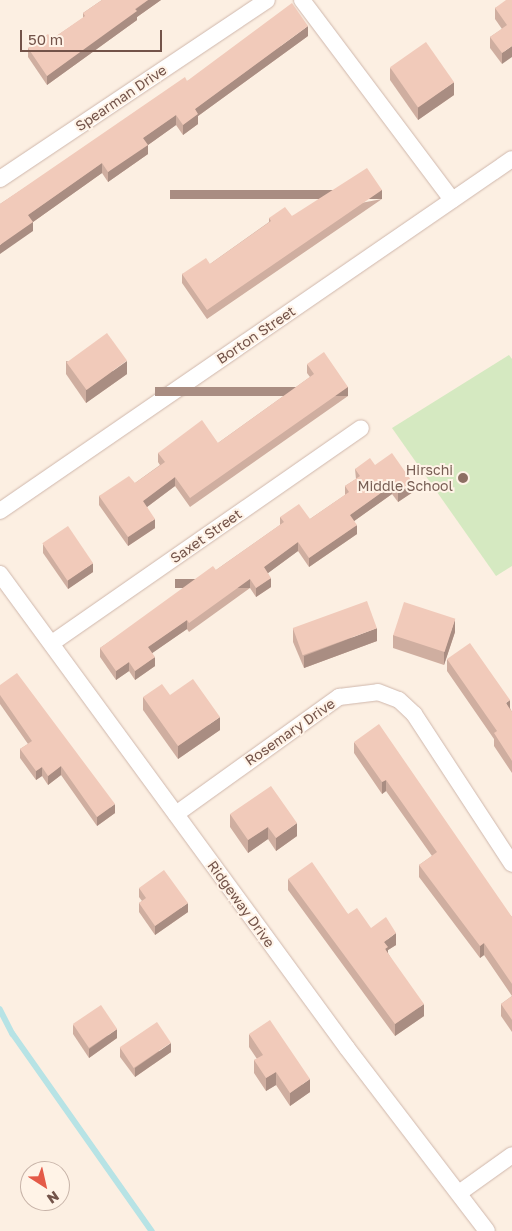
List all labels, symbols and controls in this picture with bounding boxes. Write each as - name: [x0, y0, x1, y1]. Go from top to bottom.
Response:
- scale bar: [22, 20, 165, 52]
- text: 50 m: [28, 30, 63, 48]
- street label: Spearman Drive: [72, 61, 170, 135]
- street label: Borton Street: [214, 303, 298, 367]
- place label: Hirschi Middle School: [358, 462, 453, 494]
- marker: Hirschi Middle School: [457, 472, 469, 484]
- street label: Saxet Street: [167, 505, 245, 567]
- street label: Rosemary Drive: [242, 695, 338, 769]
- street label: Ridgeway Drive: [204, 857, 278, 951]
- north arrow: [20, 1161, 70, 1211]
- text: N: [44, 1188, 63, 1208]

